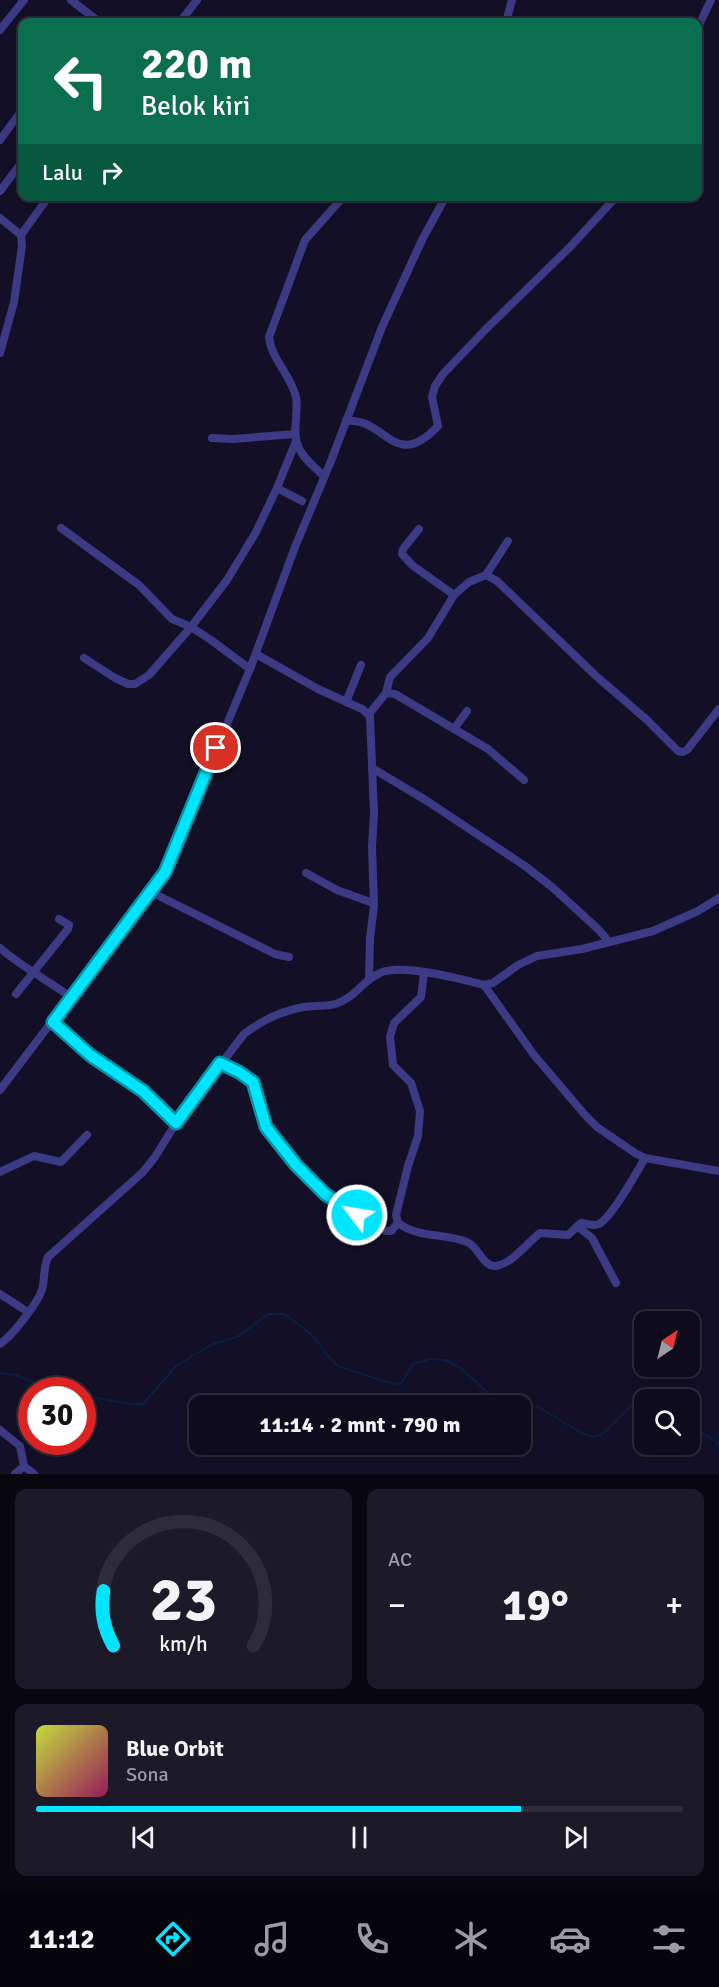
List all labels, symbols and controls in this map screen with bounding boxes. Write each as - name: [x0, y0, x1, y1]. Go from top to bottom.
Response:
- text: 220 m: [141, 39, 252, 90]
- icon: left: [42, 42, 120, 120]
- text: Belok kiri: [141, 90, 250, 123]
- icon: right: [95, 156, 128, 189]
- text: Lalu: [42, 159, 83, 186]
- pin: [190, 722, 241, 773]
- icon: arrive: [199, 731, 232, 764]
- position arrow: [325, 1183, 389, 1247]
- north arrow: [634, 1311, 700, 1377]
- map controls: [634, 1311, 700, 1455]
- speed limit sign: 30: [18, 1377, 96, 1455]
- button: search: [634, 1389, 700, 1455]
- text: 11:14 · 2 mnt · 790 m: [260, 1411, 460, 1438]
- text: AC: [388, 1547, 412, 1572]
- text: 23: [150, 1561, 217, 1638]
- text: 19°: [502, 1578, 569, 1633]
- text: −: [388, 1585, 406, 1626]
- text: +: [665, 1585, 683, 1626]
- text: km/h: [159, 1631, 208, 1657]
- text: Blue Orbit: [126, 1735, 224, 1762]
- text: Sona: [126, 1762, 169, 1787]
- icon: previous: [127, 1821, 160, 1854]
- icon: pause: [343, 1821, 376, 1854]
- icon: next: [559, 1821, 592, 1854]
- icon: directions: [152, 1918, 194, 1960]
- icon: music: [251, 1918, 293, 1960]
- icon: phone: [351, 1918, 393, 1960]
- icon: climate: [450, 1918, 492, 1960]
- icon: car: [549, 1918, 591, 1960]
- icon: filters: [648, 1918, 690, 1960]
- text: 11:12: [29, 1923, 95, 1956]

